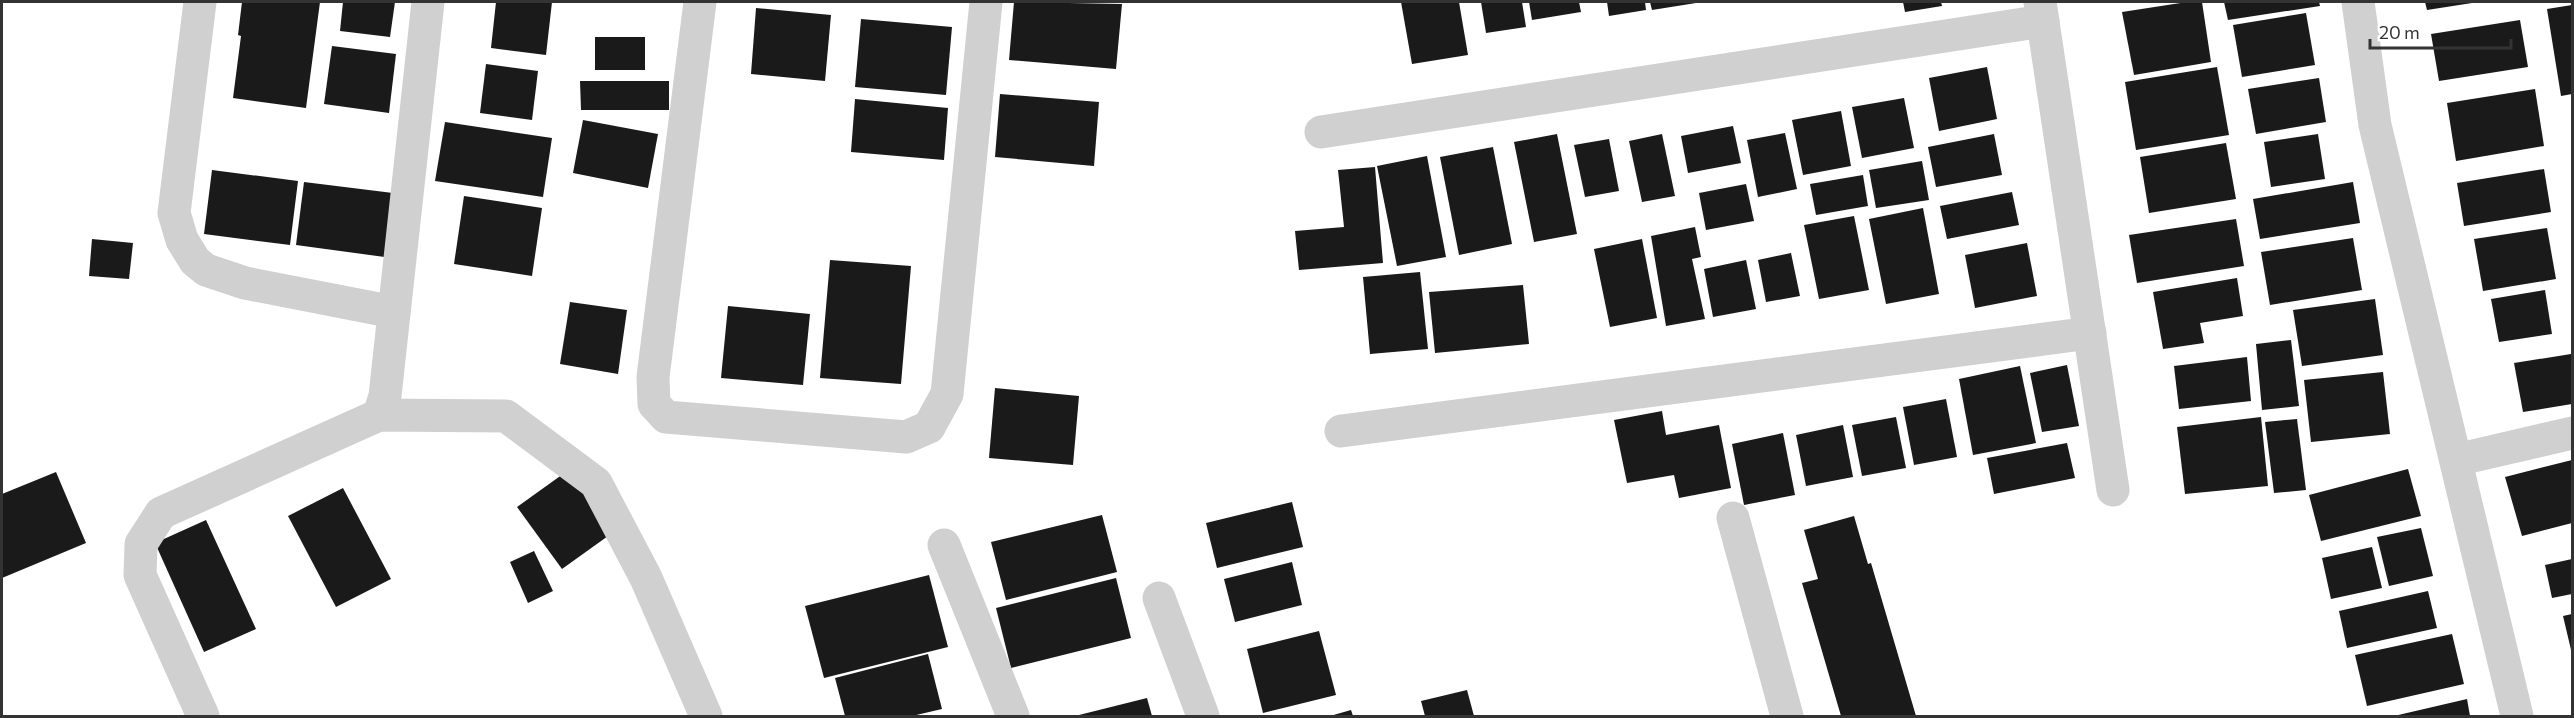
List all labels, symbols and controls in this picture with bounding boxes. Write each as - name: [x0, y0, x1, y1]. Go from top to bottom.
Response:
- scale bar: [2370, 12, 2511, 50]
- text: 20 m: [2379, 21, 2420, 43]

